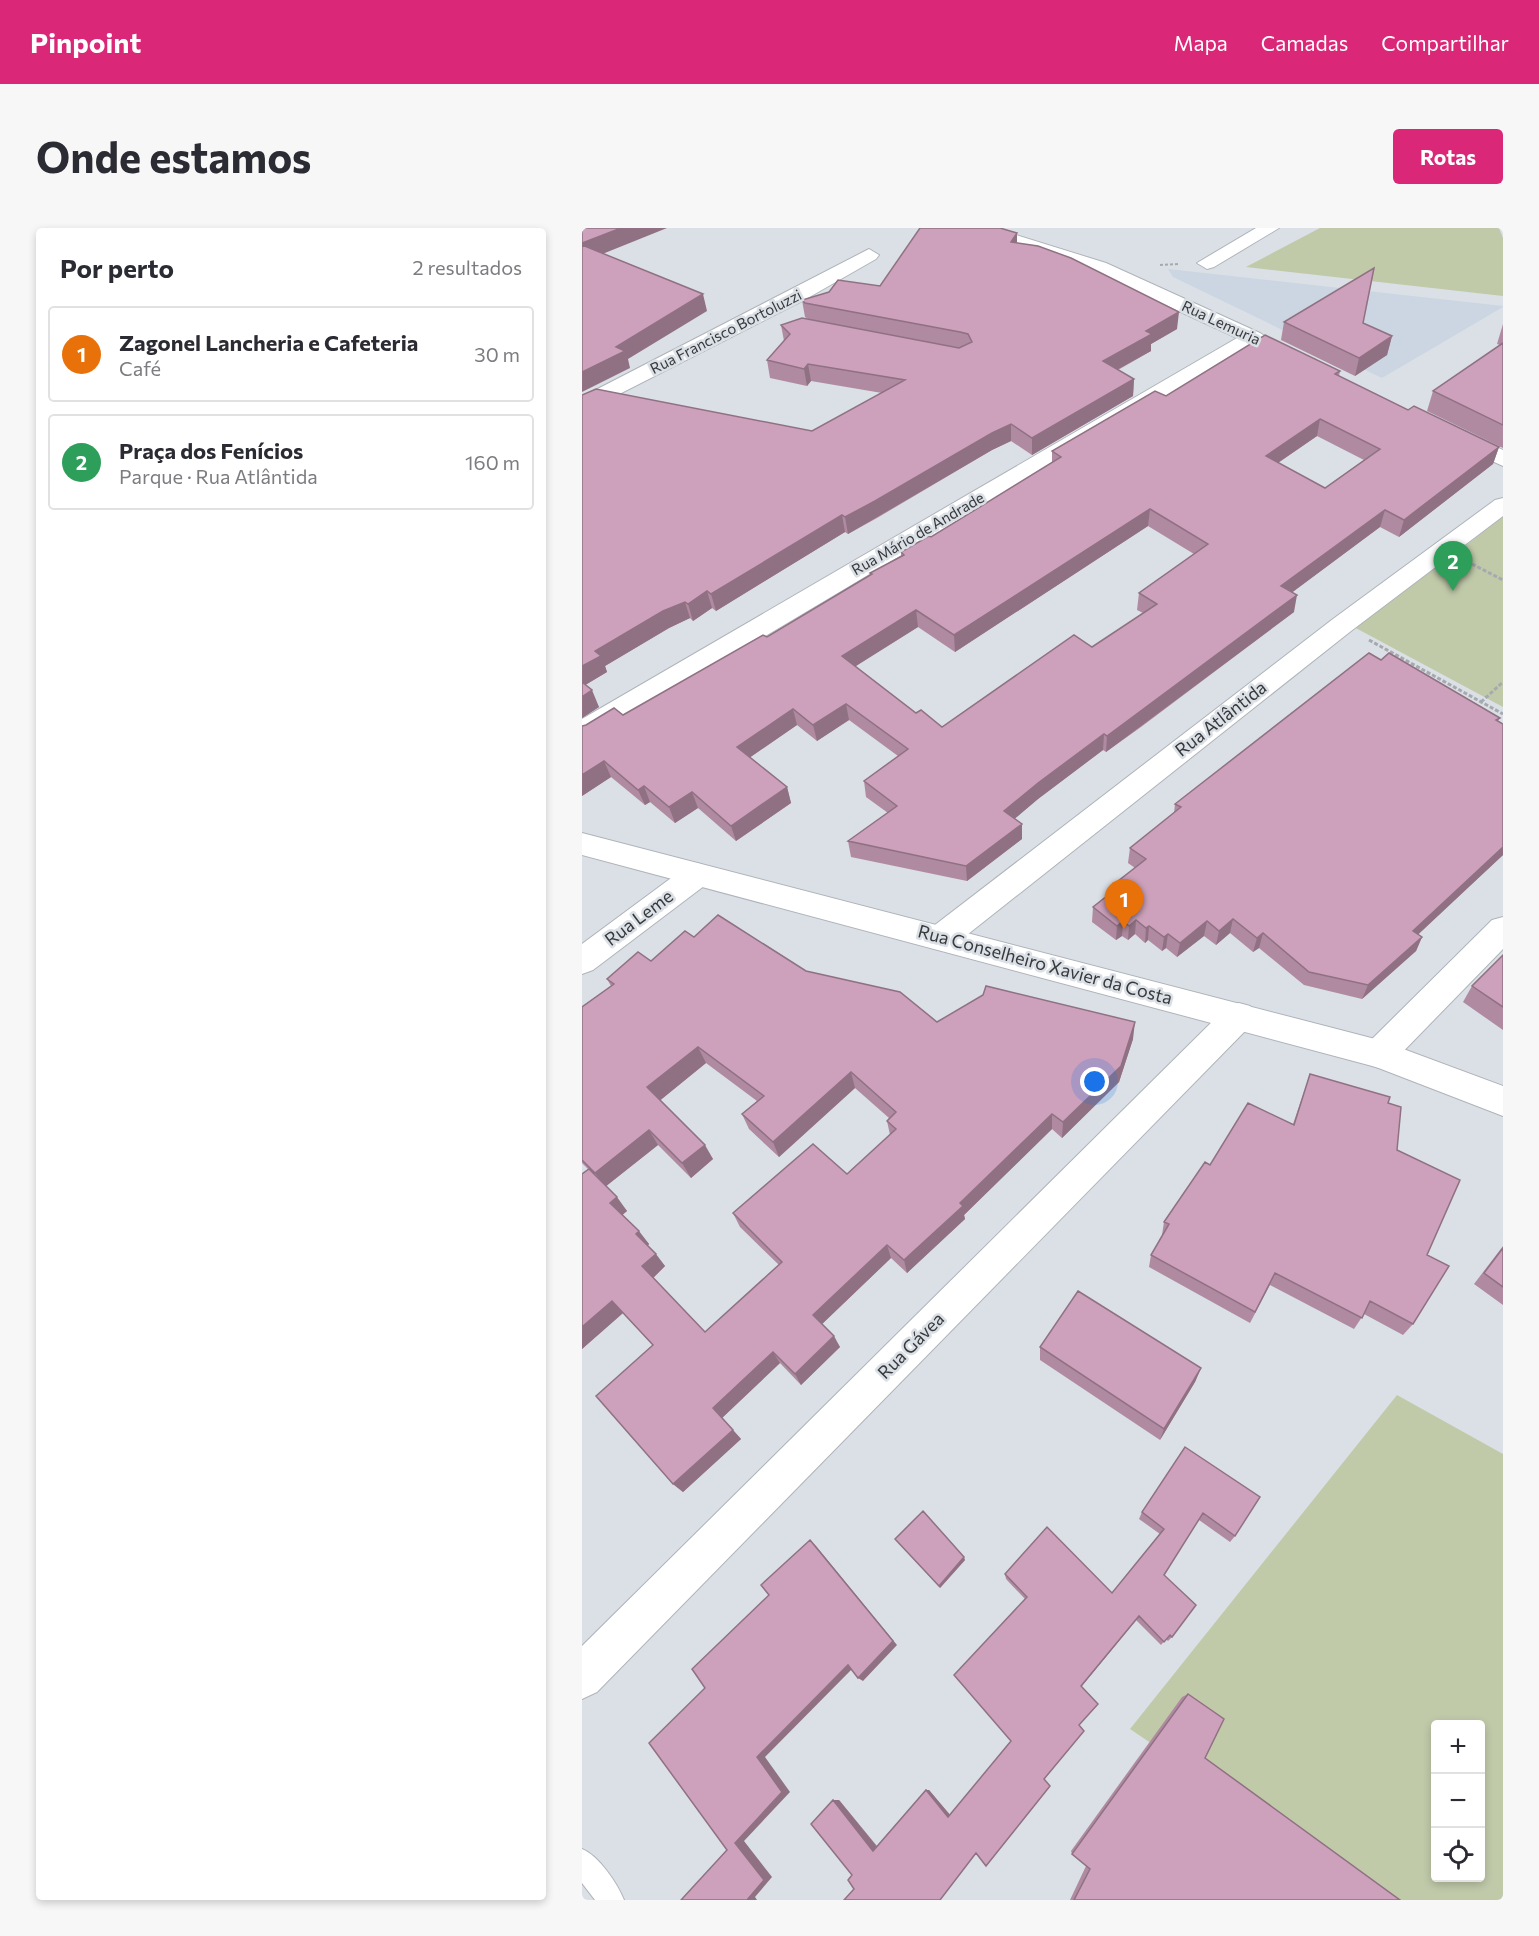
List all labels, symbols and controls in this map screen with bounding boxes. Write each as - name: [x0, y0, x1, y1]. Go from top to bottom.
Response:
- text: Pinpoint: [30, 25, 141, 59]
- text: Mapa: [1174, 30, 1228, 55]
- text: Camadas: [1261, 30, 1348, 55]
- text: Compartilhar: [1381, 30, 1509, 55]
- button: Rotas: [1393, 129, 1503, 184]
- text: Onde estamos: [36, 130, 311, 182]
- text: Por perto: [60, 252, 174, 283]
- text: 2 resultados: [412, 255, 522, 279]
- street label: Rua Francisco Bortoluzzi: [647, 285, 804, 377]
- street label: Rua Lemuria: [1179, 296, 1264, 348]
- text: Zagonel Lancheria e Cafeteria: [119, 329, 418, 356]
- text: 1: [77, 342, 86, 366]
- text: 30 m: [474, 342, 520, 366]
- text: Café: [119, 356, 161, 380]
- text: Praça dos Fenícios: [119, 437, 303, 464]
- text: 2: [76, 450, 87, 474]
- text: 160 m: [465, 450, 520, 474]
- text: Parque · Rua Atlântida: [119, 464, 318, 488]
- street label: Rua Mário de Andrade: [848, 488, 987, 578]
- pin: 2: [1434, 542, 1472, 591]
- street label: Rua Atlântida: [1170, 676, 1270, 761]
- pin: 1: [1104, 880, 1144, 929]
- street label: Rua Leme: [600, 884, 677, 950]
- street label: Rua Conselheiro Xavier da Costa: [916, 919, 1175, 1009]
- your location: [1080, 1067, 1109, 1096]
- street label: Rua Gávea: [872, 1307, 948, 1383]
- map controls: [1431, 1720, 1485, 1882]
- button: +: [1431, 1720, 1485, 1774]
- button: −: [1431, 1774, 1485, 1828]
- button: locate: [1431, 1828, 1485, 1882]

